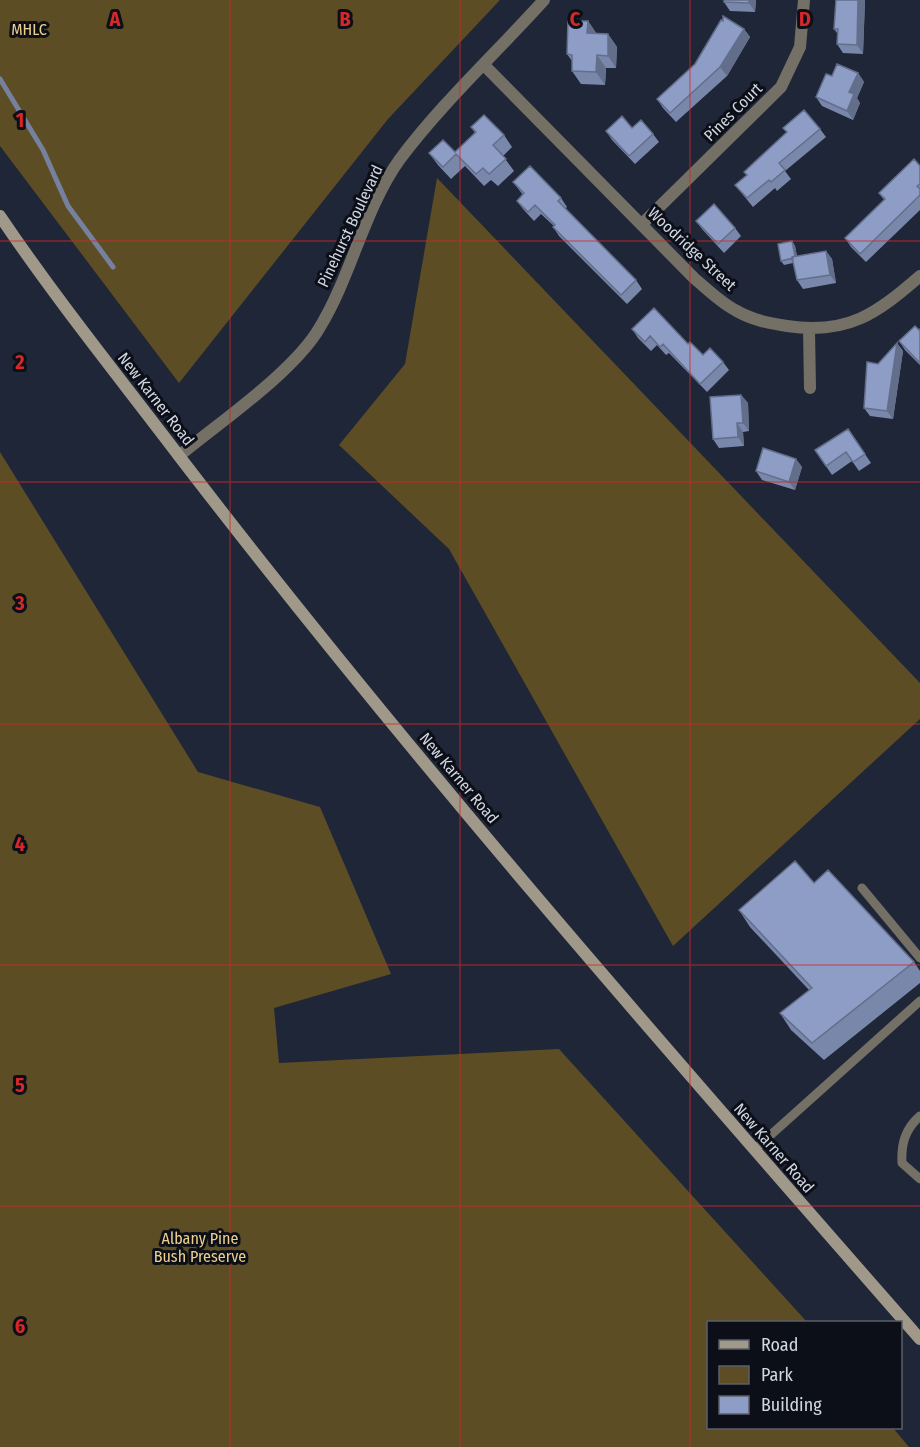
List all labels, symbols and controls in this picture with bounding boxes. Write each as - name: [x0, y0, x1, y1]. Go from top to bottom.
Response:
- text: A: [109, 7, 122, 31]
- text: B: [339, 7, 351, 31]
- text: C: [570, 7, 581, 31]
- text: D: [799, 7, 811, 31]
- park label: MHLC: [11, 20, 47, 39]
- street label: Pines Court: [700, 78, 767, 145]
- text: 1: [16, 108, 24, 132]
- street label: Pinehurst Boulevard: [313, 162, 387, 290]
- street label: Woodridge Street: [644, 203, 741, 295]
- street label: New Karner Road: [114, 349, 198, 449]
- text: 2: [14, 350, 25, 374]
- text: 3: [14, 591, 25, 615]
- street label: New Karner Road: [416, 729, 502, 827]
- text: 4: [15, 832, 25, 856]
- text: 5: [15, 1073, 25, 1097]
- street label: New Karner Road: [730, 1099, 818, 1197]
- park label: Albany Pine Bush Preserve: [154, 1229, 246, 1266]
- text: 6: [15, 1314, 25, 1338]
- legend: [707, 1321, 902, 1429]
- text: Road: [761, 1334, 798, 1356]
- text: Park: [761, 1364, 794, 1386]
- text: Building: [761, 1394, 822, 1416]

